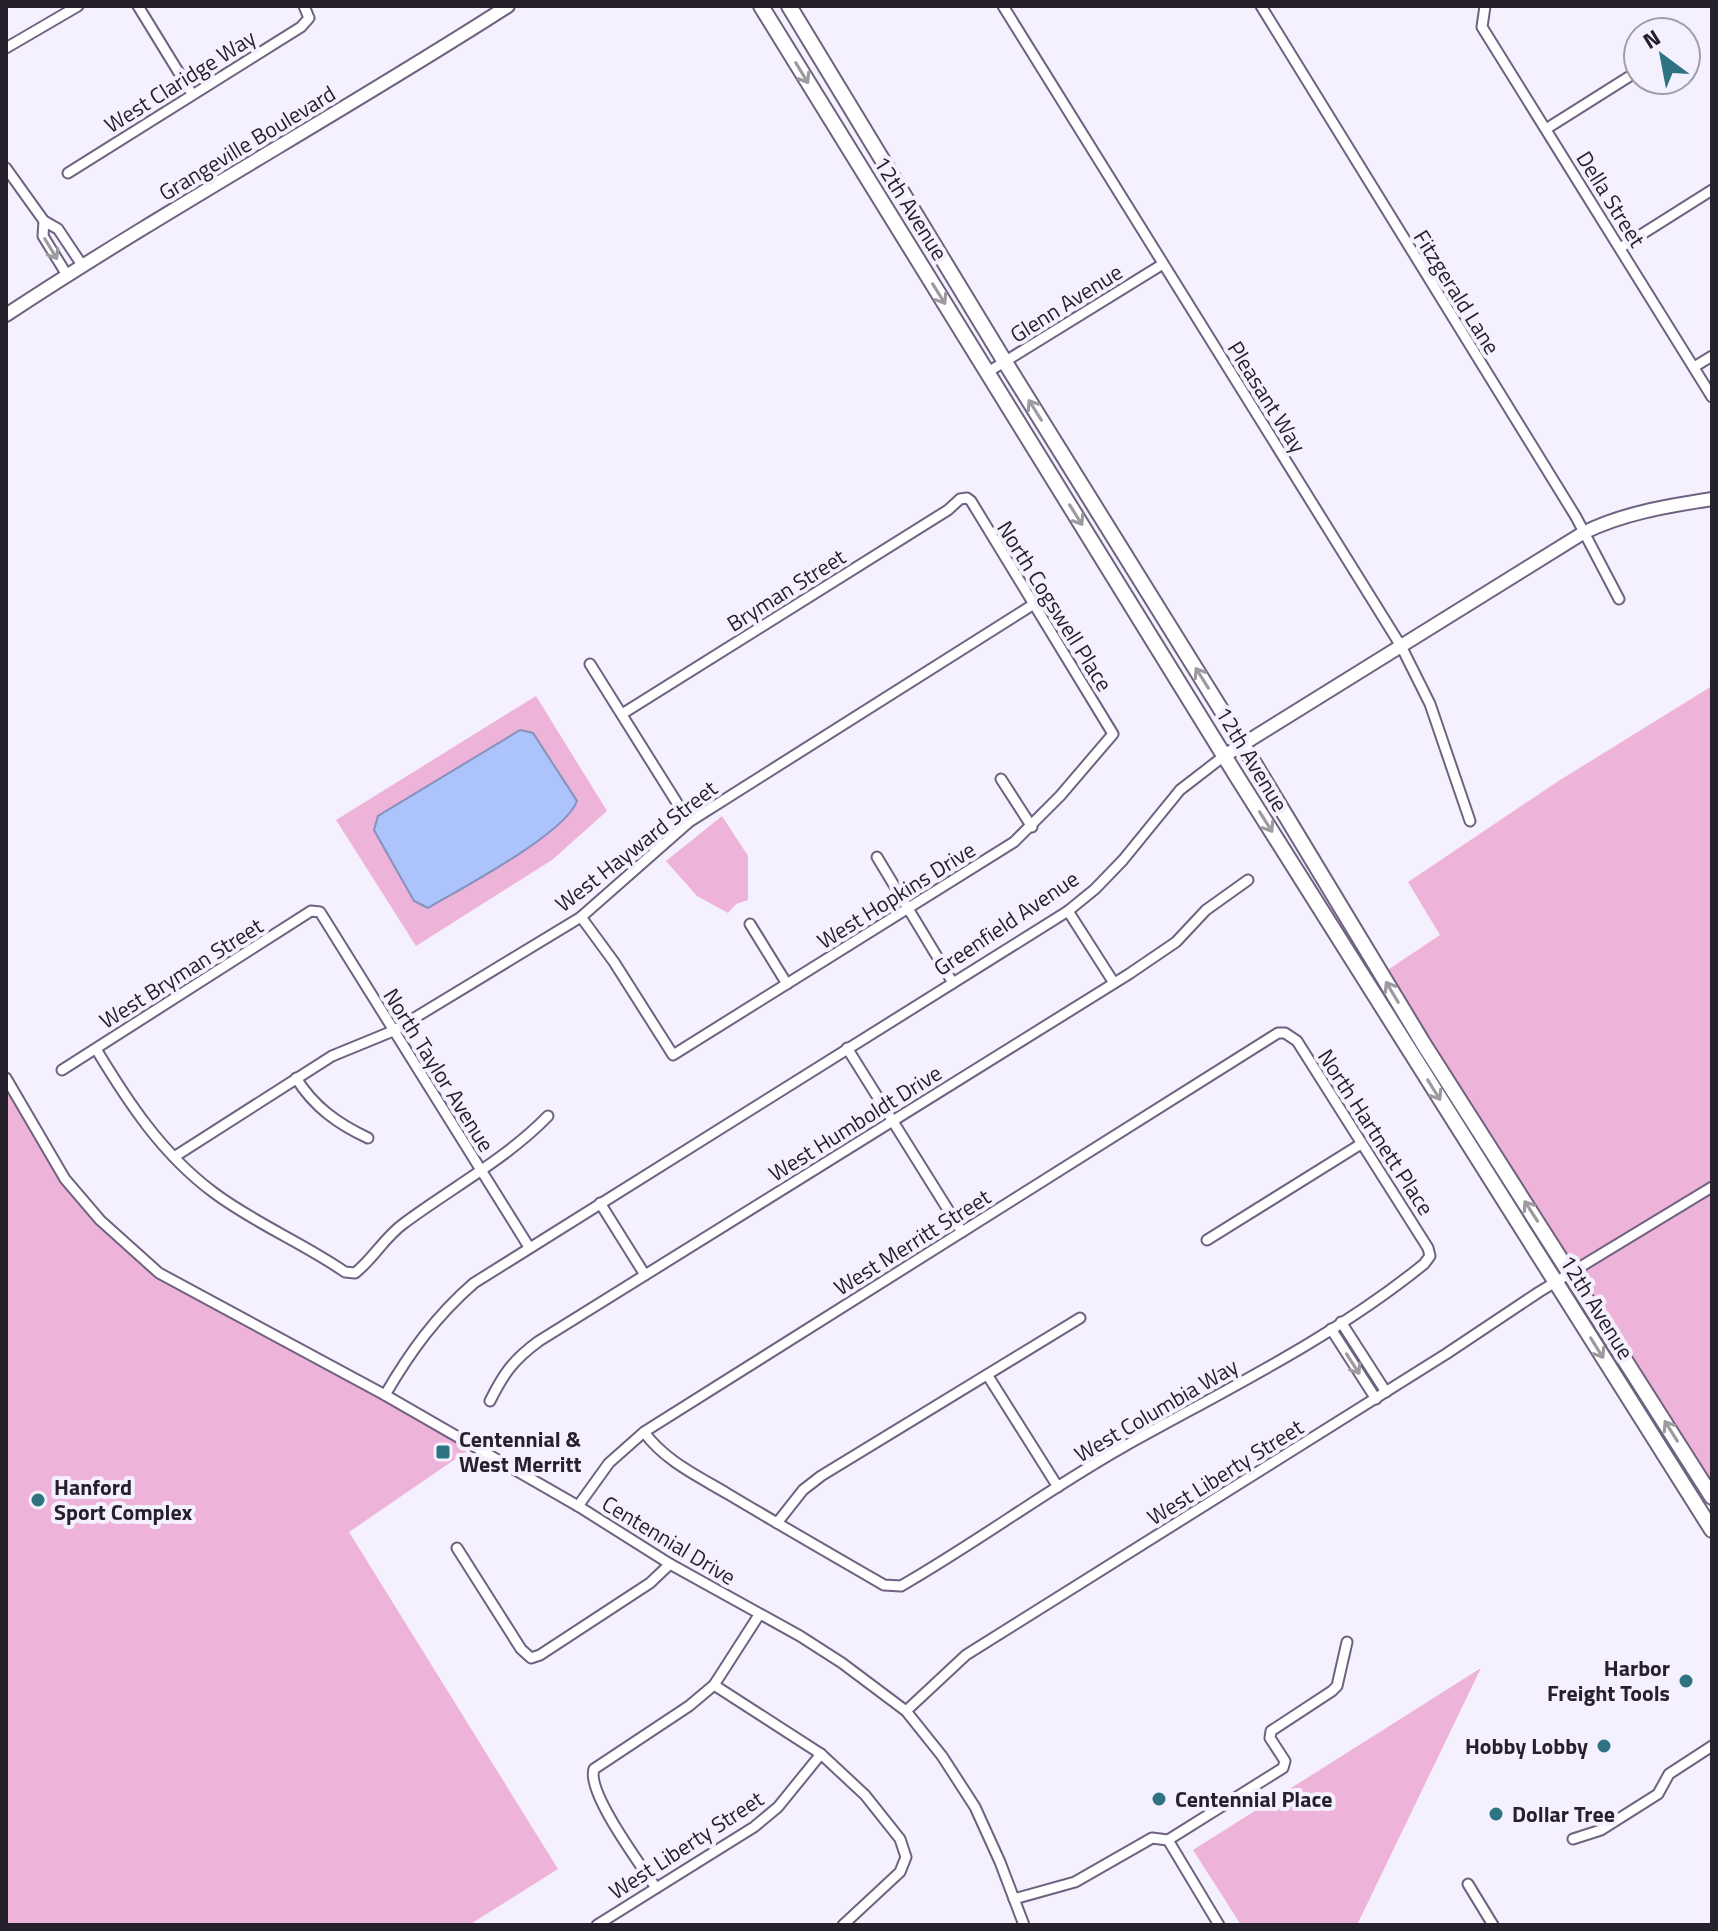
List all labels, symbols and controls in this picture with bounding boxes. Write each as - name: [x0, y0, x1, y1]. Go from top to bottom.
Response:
- north arrow: [1622, 16, 1702, 96]
- street label: West Claridge Way: [98, 21, 263, 141]
- text: N: [1636, 21, 1667, 57]
- one-way arrow: [794, 61, 810, 84]
- street label: Grangeville Boulevard: [152, 77, 342, 209]
- street label: Della Street: [1568, 144, 1654, 254]
- street label: 12th Avenue: [865, 149, 957, 267]
- street label: Fitzgerald Lane: [1405, 223, 1509, 361]
- one-way arrow: [43, 237, 59, 260]
- street label: Glenn Avenue: [1003, 255, 1129, 351]
- one-way arrow: [931, 282, 947, 305]
- street label: Pleasant Way: [1219, 334, 1315, 460]
- one-way arrow: [1026, 399, 1042, 422]
- one-way arrow: [1068, 503, 1084, 526]
- street label: North Cogswell Place: [989, 514, 1121, 698]
- street label: Bryman Street: [720, 540, 852, 640]
- one-way arrow: [1194, 668, 1211, 690]
- street label: 12th Avenue: [1207, 700, 1297, 818]
- street label: West Hayward Street: [548, 772, 725, 920]
- one-way arrow: [1257, 811, 1274, 833]
- street label: West Hopkins Drive: [810, 833, 982, 957]
- street label: Greenfield Avenue: [927, 862, 1085, 984]
- street label: West Bryman Street: [92, 909, 270, 1037]
- street label: North Taylor Avenue: [375, 981, 503, 1159]
- one-way arrow: [1384, 981, 1400, 1004]
- street label: North Hartnett Place: [1309, 1042, 1443, 1222]
- street label: West Humboldt Drive: [762, 1056, 948, 1190]
- one-way arrow: [1426, 1078, 1443, 1100]
- street label: West Merritt Street: [827, 1180, 997, 1304]
- one-way arrow: [1523, 1200, 1539, 1223]
- street label: 12th Avenue: [1551, 1248, 1643, 1366]
- one-way arrow: [1590, 1336, 1606, 1359]
- street label: West Columbia Way: [1068, 1349, 1245, 1471]
- one-way arrow: [1346, 1352, 1362, 1375]
- street label: West Liberty Street: [1140, 1410, 1310, 1534]
- one-way arrow: [1662, 1420, 1678, 1443]
- place label: Centennial & West Merritt: [459, 1422, 582, 1481]
- marker: Centennial & West Merritt: [434, 1443, 452, 1461]
- place label: Hanford Sport Complex: [54, 1470, 193, 1529]
- street label: Centennial Drive: [596, 1487, 742, 1593]
- marker: Hanford Sport Complex: [29, 1491, 47, 1509]
- place label: Harbor Freight Tools: [1547, 1651, 1670, 1710]
- marker: Harbor Freight Tools: [1677, 1672, 1695, 1690]
- place label: Hobby Lobby: [1465, 1729, 1588, 1763]
- marker: Hobby Lobby: [1595, 1737, 1613, 1755]
- street label: West Liberty Street: [602, 1782, 770, 1908]
- place label: Centennial Place: [1175, 1782, 1333, 1816]
- marker: Centennial Place: [1150, 1790, 1168, 1808]
- place label: Dollar Tree: [1512, 1797, 1615, 1831]
- marker: Dollar Tree: [1487, 1805, 1505, 1823]

